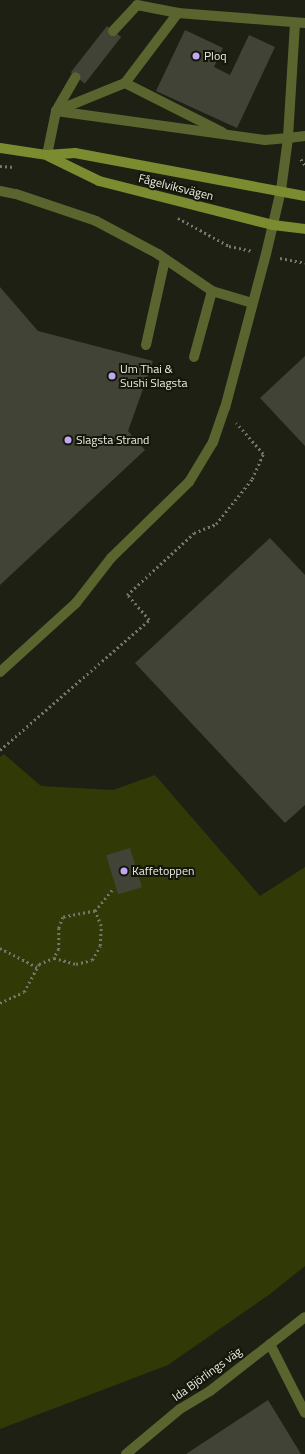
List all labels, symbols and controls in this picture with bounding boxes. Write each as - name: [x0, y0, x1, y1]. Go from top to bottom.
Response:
- place label: Ploq: [204, 49, 227, 63]
- marker: Ploq: [191, 51, 201, 61]
- street label: Fågelviksvägen: [137, 171, 215, 203]
- place label: Um Thai & Sushi Slagsta: [120, 362, 187, 390]
- marker: Um Thai & Sushi Slagsta: [107, 371, 117, 381]
- place label: Slagsta Strand: [76, 433, 149, 447]
- marker: Slagsta Strand: [63, 435, 73, 445]
- place label: Kaffetoppen: [132, 864, 194, 878]
- marker: Kaffetoppen: [119, 866, 129, 876]
- street label: Ida Björlings väg: [169, 1344, 245, 1404]

